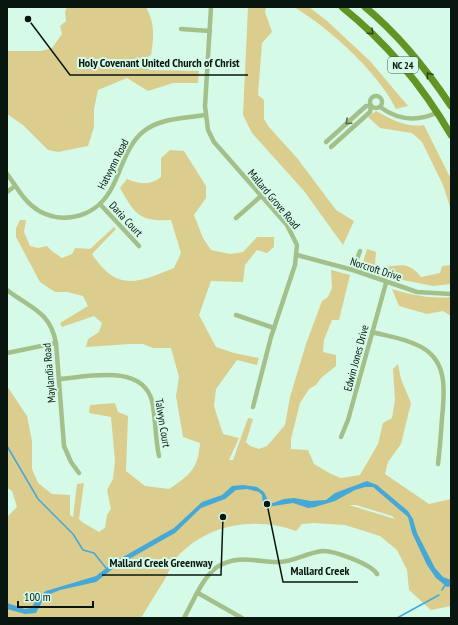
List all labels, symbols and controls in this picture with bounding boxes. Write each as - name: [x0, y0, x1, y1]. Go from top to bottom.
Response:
- one-way arrow: [367, 28, 374, 35]
- callout: Holy Covenant United Church of Christ: [70, 51, 248, 75]
- text: Holy Covenant United Church of Christ: [78, 55, 240, 70]
- road number: NC 24: [388, 57, 418, 73]
- one-way arrow: [426, 72, 433, 79]
- one-way arrow: [345, 117, 353, 125]
- street label: Hatwynn Road: [94, 136, 132, 192]
- street label: Mallard Grove Road: [245, 166, 303, 232]
- street label: Daria Court: [106, 199, 146, 239]
- street label: Norcroft Drive: [348, 254, 404, 284]
- street label: Edwin Jones Drive: [340, 323, 372, 393]
- street label: Maylandia Road: [39, 342, 59, 403]
- street label: Talwyn Court: [152, 398, 174, 448]
- callout: Mallard Creek Greenway: [102, 551, 221, 575]
- text: Mallard Creek Greenway: [109, 555, 213, 570]
- callout: Mallard Creek: [283, 558, 358, 582]
- text: Mallard Creek: [290, 563, 350, 578]
- scale bar: [18, 583, 93, 609]
- text: 100 m: [24, 589, 51, 604]

